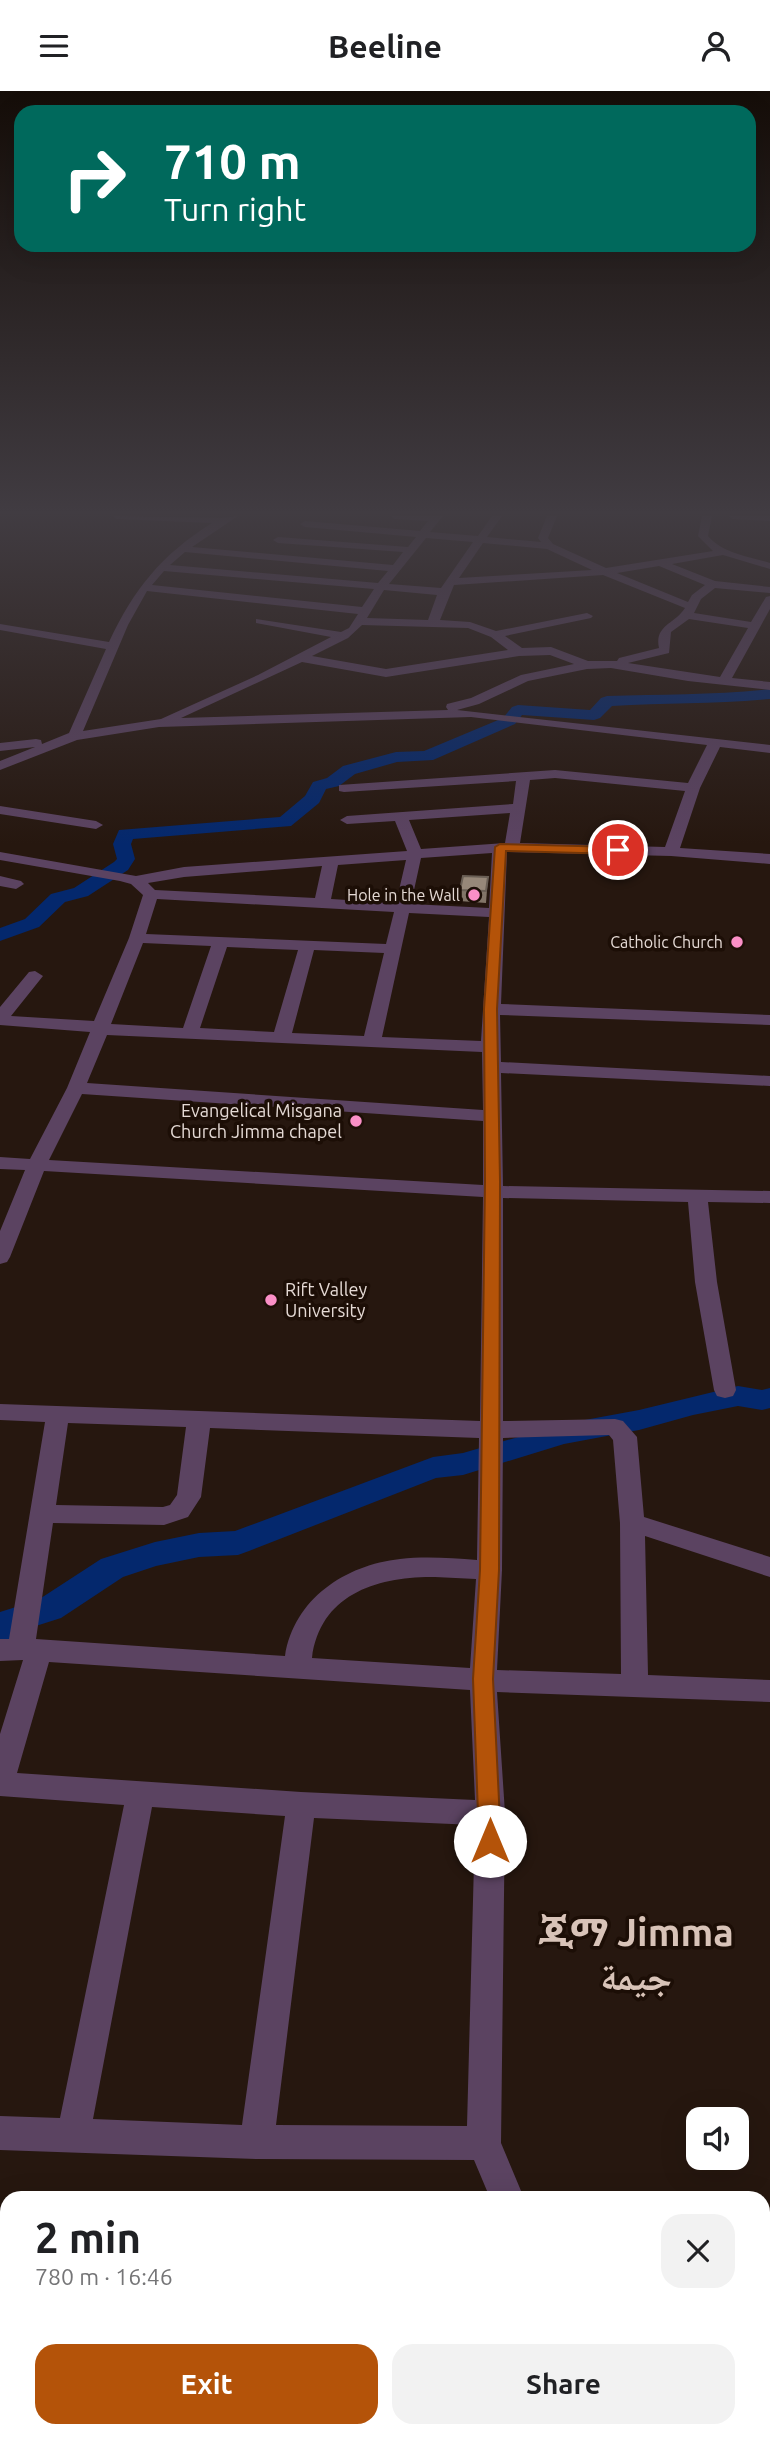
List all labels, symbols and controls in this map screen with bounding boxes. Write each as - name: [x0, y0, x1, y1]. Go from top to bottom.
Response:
- icon: menu: [35, 27, 73, 65]
- icon: person: [697, 27, 735, 65]
- text: Beeline: [328, 28, 442, 64]
- icon: right: [49, 133, 140, 224]
- text: 710 m: [164, 133, 301, 188]
- text: Turn right: [164, 191, 306, 227]
- pin: [588, 820, 648, 880]
- icon: arrive: [599, 831, 637, 869]
- place label: Hole in the Wall: [347, 886, 460, 904]
- marker: Hole in the Wall: [466, 887, 482, 903]
- place label: Catholic Church: [610, 933, 723, 951]
- marker: Catholic Church: [729, 934, 745, 950]
- place label: Evangelical Misgana Church Jimma chapel: [170, 1100, 342, 1141]
- marker: Evangelical Misgana Church Jimma chapel: [348, 1113, 364, 1129]
- place label: Rift Valley University: [285, 1279, 367, 1320]
- marker: Rift Valley University: [263, 1292, 279, 1308]
- position arrow: [453, 1804, 527, 1878]
- district label: ጂማ Jimma جيمة: [538, 1911, 734, 1998]
- map controls: [686, 2107, 749, 2170]
- button: sound: [686, 2107, 749, 2170]
- text: 2 min: [35, 2214, 141, 2261]
- button: close: [661, 2214, 735, 2288]
- text: 780 m · 16:46: [35, 2264, 173, 2289]
- button: Exit: [35, 2344, 378, 2424]
- button: Share: [392, 2344, 735, 2424]

